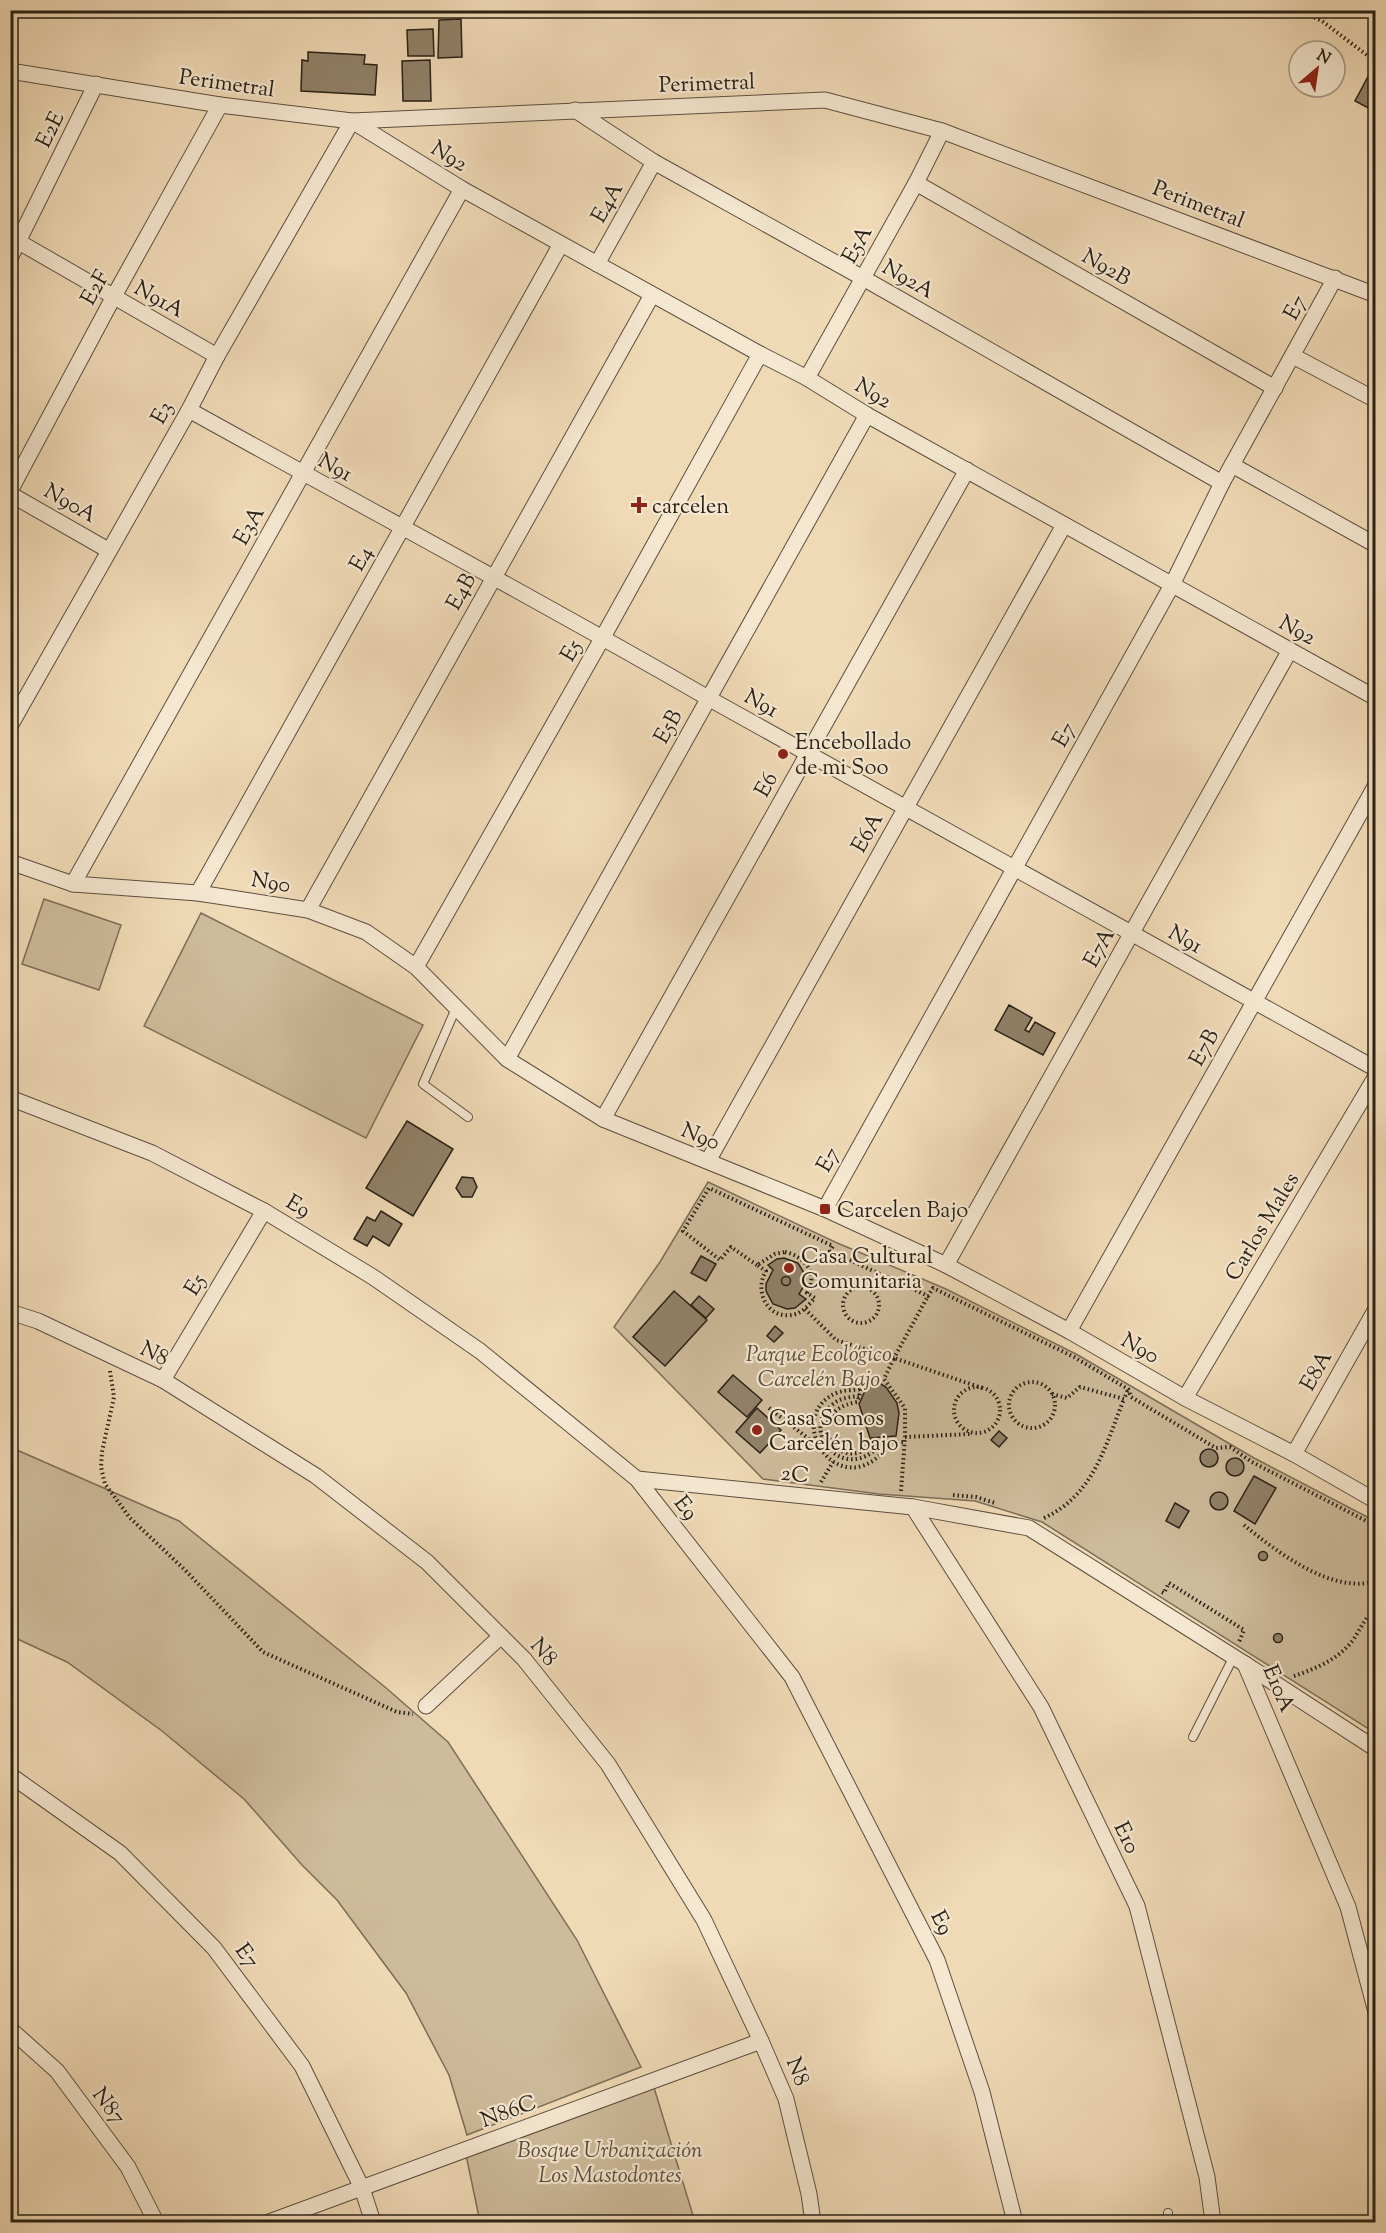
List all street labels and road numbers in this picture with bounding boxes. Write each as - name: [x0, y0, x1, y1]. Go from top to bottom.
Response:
- street label: Perimetral: [177, 62, 277, 108]
- street label: Perimetral: [658, 67, 756, 103]
- street label: E2E: [29, 107, 74, 154]
- street label: N92: [424, 134, 473, 181]
- street label: Perimetral: [1147, 174, 1249, 238]
- street label: E4A: [584, 177, 633, 230]
- street label: E5A: [835, 221, 882, 270]
- street label: N92B: [1075, 242, 1136, 296]
- street label: N92A: [875, 253, 940, 309]
- street label: E2F: [74, 265, 119, 312]
- street label: N91A: [127, 274, 190, 328]
- street label: E7: [1277, 290, 1316, 327]
- street label: N92: [848, 371, 897, 418]
- street label: E3: [144, 396, 183, 431]
- street label: N91: [311, 446, 358, 491]
- street label: N90A: [37, 477, 102, 533]
- street label: E3A: [227, 501, 274, 552]
- street label: E4: [343, 541, 383, 578]
- street label: E4B: [439, 568, 486, 617]
- street label: N92: [1272, 608, 1321, 655]
- street label: E5: [554, 634, 592, 669]
- street label: N91: [737, 682, 784, 727]
- street label: E5B: [647, 704, 692, 750]
- street label: E7: [1046, 717, 1086, 754]
- street label: E6: [748, 767, 787, 804]
- street label: E6A: [845, 807, 893, 859]
- street label: N90: [248, 865, 293, 903]
- street label: N91: [1161, 918, 1208, 963]
- street label: E7A: [1077, 923, 1125, 974]
- street label: E7B: [1182, 1024, 1229, 1073]
- street label: N90: [676, 1116, 724, 1160]
- street label: E7: [810, 1142, 850, 1179]
- street label: Carlos Males: [1218, 1167, 1309, 1288]
- street label: E9: [279, 1188, 316, 1227]
- street label: E5: [177, 1268, 216, 1303]
- street label: N90: [1114, 1326, 1165, 1373]
- street label: N8: [134, 1334, 174, 1375]
- street label: E8A: [1293, 1345, 1342, 1398]
- street label: 2C: [779, 1459, 810, 1493]
- street label: E9: [665, 1490, 705, 1528]
- street label: N8: [521, 1632, 564, 1674]
- street label: E10A: [1253, 1660, 1302, 1718]
- street label: E10: [1104, 1817, 1147, 1860]
- street label: E9: [921, 1905, 960, 1941]
- street label: E7: [225, 1938, 266, 1976]
- street label: N8: [776, 2053, 816, 2091]
- street label: N87: [83, 2081, 132, 2132]
- street label: N86C: [477, 2088, 541, 2138]

